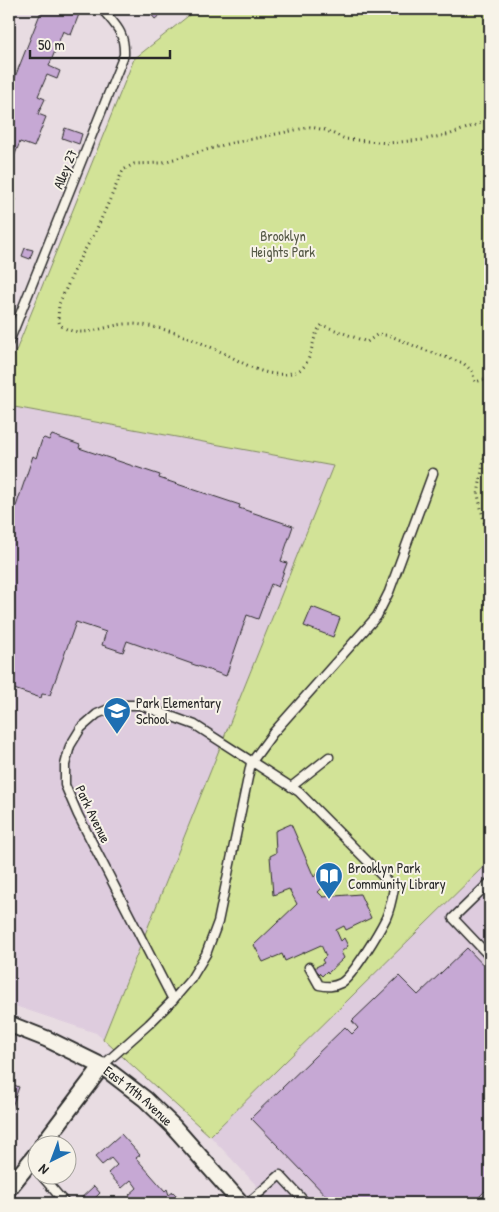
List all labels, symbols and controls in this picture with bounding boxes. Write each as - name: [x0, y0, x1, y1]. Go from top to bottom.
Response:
- scale bar: [30, 28, 170, 60]
- text: 50 m: [38, 34, 65, 55]
- street label: Alley 27: [48, 146, 82, 192]
- park label: Brooklyn Heights Park: [251, 226, 315, 262]
- place label: Park Elementary School: [136, 693, 221, 728]
- school or university icon: Park Elementary School: [102, 696, 132, 735]
- street label: Park Avenue: [71, 782, 116, 846]
- place label: Brooklyn Park Community Library: [348, 858, 446, 894]
- library icon: Brooklyn Park Community Library: [314, 861, 344, 900]
- street label: East 11th Avenue: [100, 1061, 178, 1130]
- north arrow: [28, 1134, 78, 1184]
- text: N: [33, 1160, 52, 1180]

